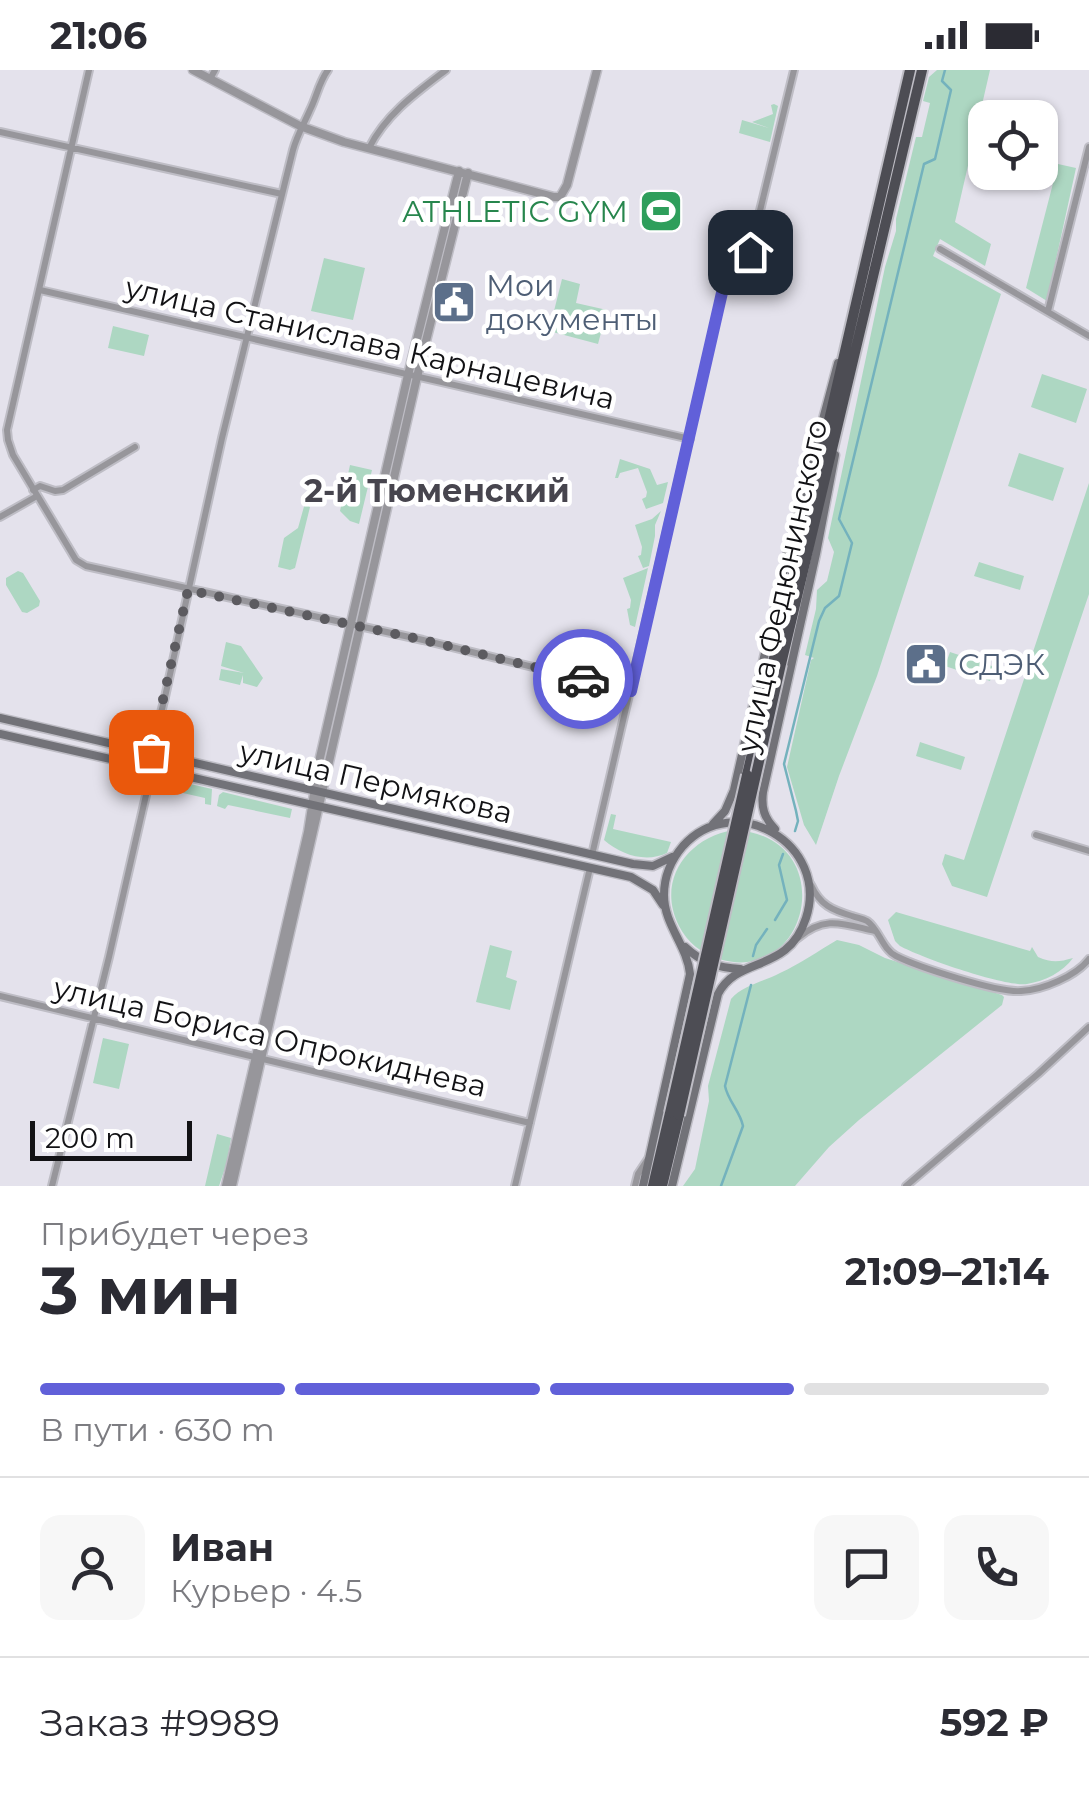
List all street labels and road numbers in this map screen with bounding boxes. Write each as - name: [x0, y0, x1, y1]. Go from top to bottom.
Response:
- street label: улица Станислава Карнацевича: [121, 268, 618, 417]
- street label: улица Федюнинского: [728, 416, 835, 757]
- street label: улица Пермякова: [235, 732, 516, 831]
- street label: улица Бориса Опрокиднева: [49, 969, 490, 1105]

